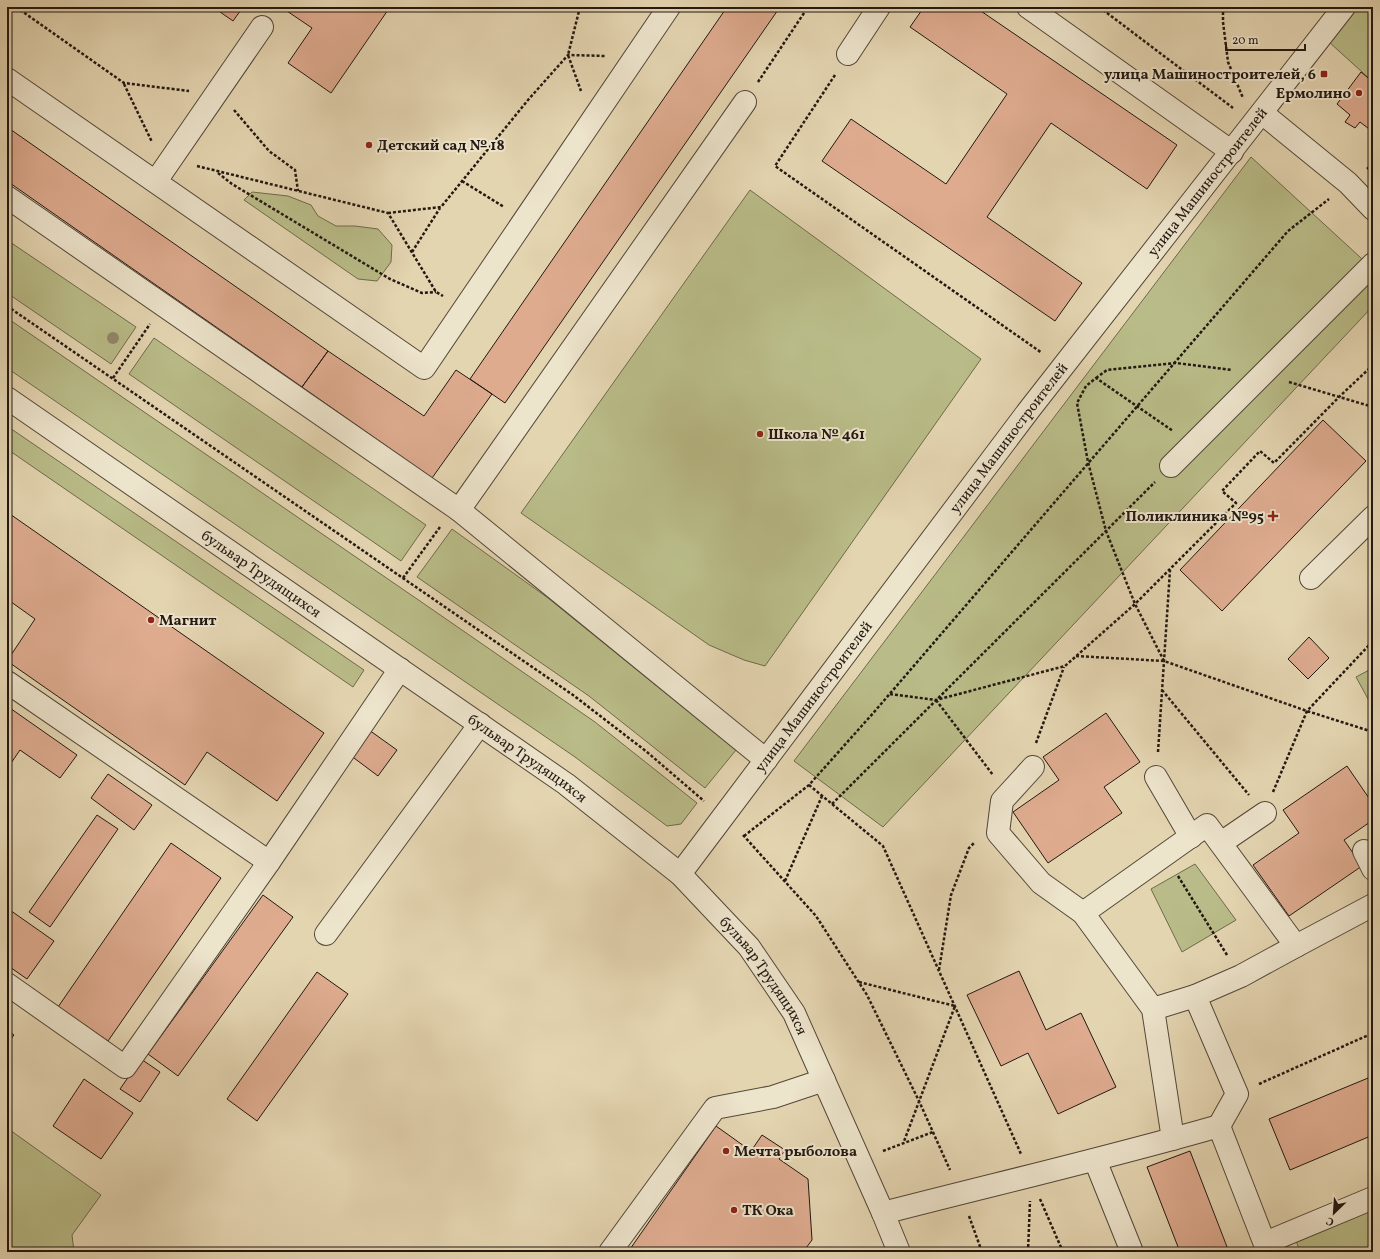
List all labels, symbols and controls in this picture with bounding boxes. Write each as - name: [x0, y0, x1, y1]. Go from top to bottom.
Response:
- scale bar: [1226, 26, 1305, 52]
- text: 20 m: [1232, 33, 1259, 49]
- place label: улица Машиностроителей, 6: [1104, 65, 1316, 86]
- marker: улица Машиностроителей, 6: [1319, 69, 1329, 79]
- place label: Ермолино: [1276, 84, 1351, 105]
- marker: Ермолино: [1354, 88, 1364, 98]
- street label: улица Машиностроителей: [1143, 104, 1273, 262]
- place label: Детский сад № 18: [377, 136, 505, 157]
- marker: Детский сад № 18: [364, 140, 374, 150]
- street label: улица Машиностроителей: [946, 359, 1074, 518]
- place label: Школа № 461: [768, 425, 865, 446]
- marker: Школа № 461: [755, 429, 765, 439]
- place label: Поликлиника №95: [1125, 507, 1264, 528]
- marker: Поликлиника №95: [1267, 510, 1279, 522]
- street label: бульвар Трудящихся: [196, 526, 325, 624]
- place label: Магнит: [159, 611, 217, 632]
- marker: Магнит: [146, 615, 156, 625]
- street label: улица Машиностроителей: [751, 618, 878, 777]
- street label: бульвар Трудящихся: [463, 710, 591, 809]
- street label: бульвар Трудящихся: [714, 913, 812, 1039]
- place label: Мечта рыболова: [734, 1142, 857, 1163]
- marker: Мечта рыболова: [721, 1146, 731, 1156]
- north arrow: [1314, 1193, 1354, 1233]
- place label: ТК Ока: [742, 1201, 794, 1222]
- marker: ТК Ока: [729, 1205, 739, 1215]
- text: С: [1324, 1212, 1337, 1229]

